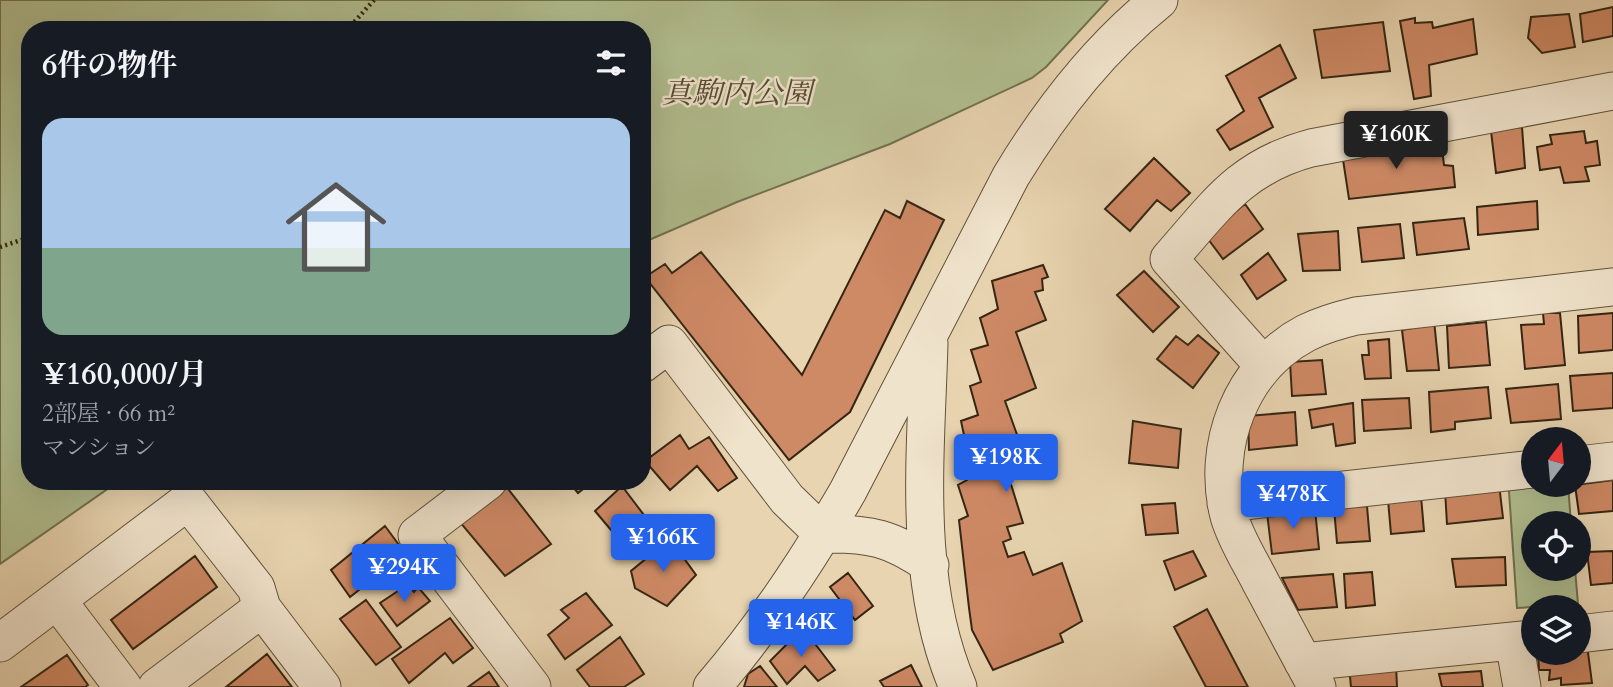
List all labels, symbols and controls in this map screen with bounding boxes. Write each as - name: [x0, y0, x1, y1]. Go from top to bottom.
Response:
- icon: filters: [592, 44, 630, 82]
- text: 6件の物件: [42, 45, 177, 86]
- park label: 真駒内公園: [662, 73, 817, 114]
- pin: ¥160K: [1347, 111, 1445, 171]
- text: ¥160K: [1360, 118, 1432, 149]
- icon: home: [273, 164, 399, 290]
- text: ¥160,000/月: [42, 354, 208, 395]
- text: 2部屋 · 66 m²: [42, 398, 175, 429]
- north arrow: [1521, 427, 1591, 497]
- map controls: [1521, 427, 1591, 665]
- text: マンション: [42, 432, 156, 463]
- pin: ¥198K: [957, 434, 1055, 494]
- text: ¥198K: [970, 441, 1042, 472]
- pin: ¥478K: [1244, 472, 1342, 531]
- text: ¥478K: [1257, 478, 1329, 509]
- button: locate: [1521, 511, 1591, 581]
- pin: ¥166K: [614, 514, 712, 574]
- text: ¥166K: [627, 521, 699, 552]
- pin: ¥294K: [355, 544, 453, 604]
- text: ¥294K: [368, 551, 440, 582]
- button: layers: [1521, 595, 1591, 665]
- pin: ¥146K: [752, 600, 850, 659]
- text: ¥146K: [765, 606, 837, 637]

